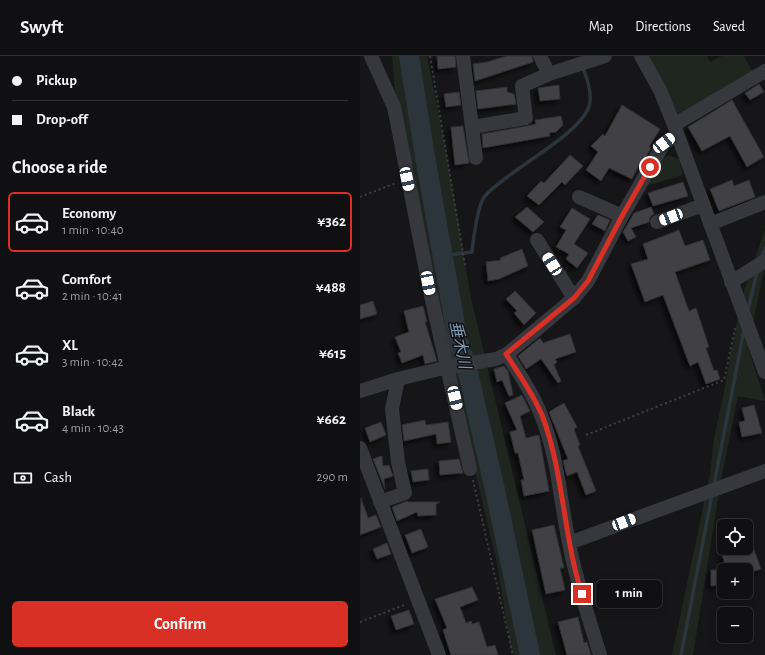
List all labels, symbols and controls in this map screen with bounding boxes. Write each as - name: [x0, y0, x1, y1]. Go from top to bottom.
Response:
- text: Swyft: [20, 18, 64, 37]
- text: Map: [589, 20, 613, 34]
- text: Directions: [635, 20, 691, 34]
- text: Saved: [713, 20, 745, 34]
- text: Pickup: [36, 73, 77, 88]
- text: Drop-off: [36, 112, 88, 127]
- car: [651, 131, 677, 155]
- route start: [641, 158, 659, 176]
- text: Choose a ride: [12, 159, 107, 177]
- car: [399, 166, 415, 192]
- icon: car: [14, 204, 50, 240]
- text: Economy: [62, 206, 116, 221]
- car: [658, 207, 684, 227]
- text: ¥362: [317, 214, 346, 229]
- text: 1 min · 10:40: [62, 224, 124, 237]
- car: [540, 251, 564, 277]
- icon: car: [14, 270, 50, 306]
- car: [420, 270, 436, 296]
- text: Comfort: [62, 272, 111, 287]
- text: ¥488: [316, 280, 346, 295]
- text: 2 min · 10:41: [62, 290, 123, 303]
- water label: 垂木川: [447, 320, 474, 372]
- icon: car: [14, 336, 50, 372]
- text: XL: [62, 338, 78, 353]
- text: ¥615: [319, 346, 346, 361]
- text: 3 min · 10:42: [62, 356, 124, 369]
- car: [446, 385, 464, 411]
- icon: car: [14, 402, 50, 438]
- text: Black: [62, 404, 95, 419]
- text: ¥662: [317, 412, 346, 427]
- text: 4 min · 10:43: [62, 422, 124, 435]
- icon: cash: [12, 467, 34, 489]
- text: Cash: [44, 470, 72, 485]
- text: 290 m: [317, 471, 348, 484]
- car: [611, 512, 637, 532]
- map controls: [717, 519, 753, 643]
- button: locate: [717, 519, 753, 555]
- button: +: [717, 563, 753, 599]
- callout: 1 min: [596, 580, 662, 608]
- route end: [573, 585, 591, 603]
- text: 1 min: [615, 587, 643, 600]
- button: Confirm: [12, 601, 348, 647]
- button: −: [717, 607, 753, 643]

